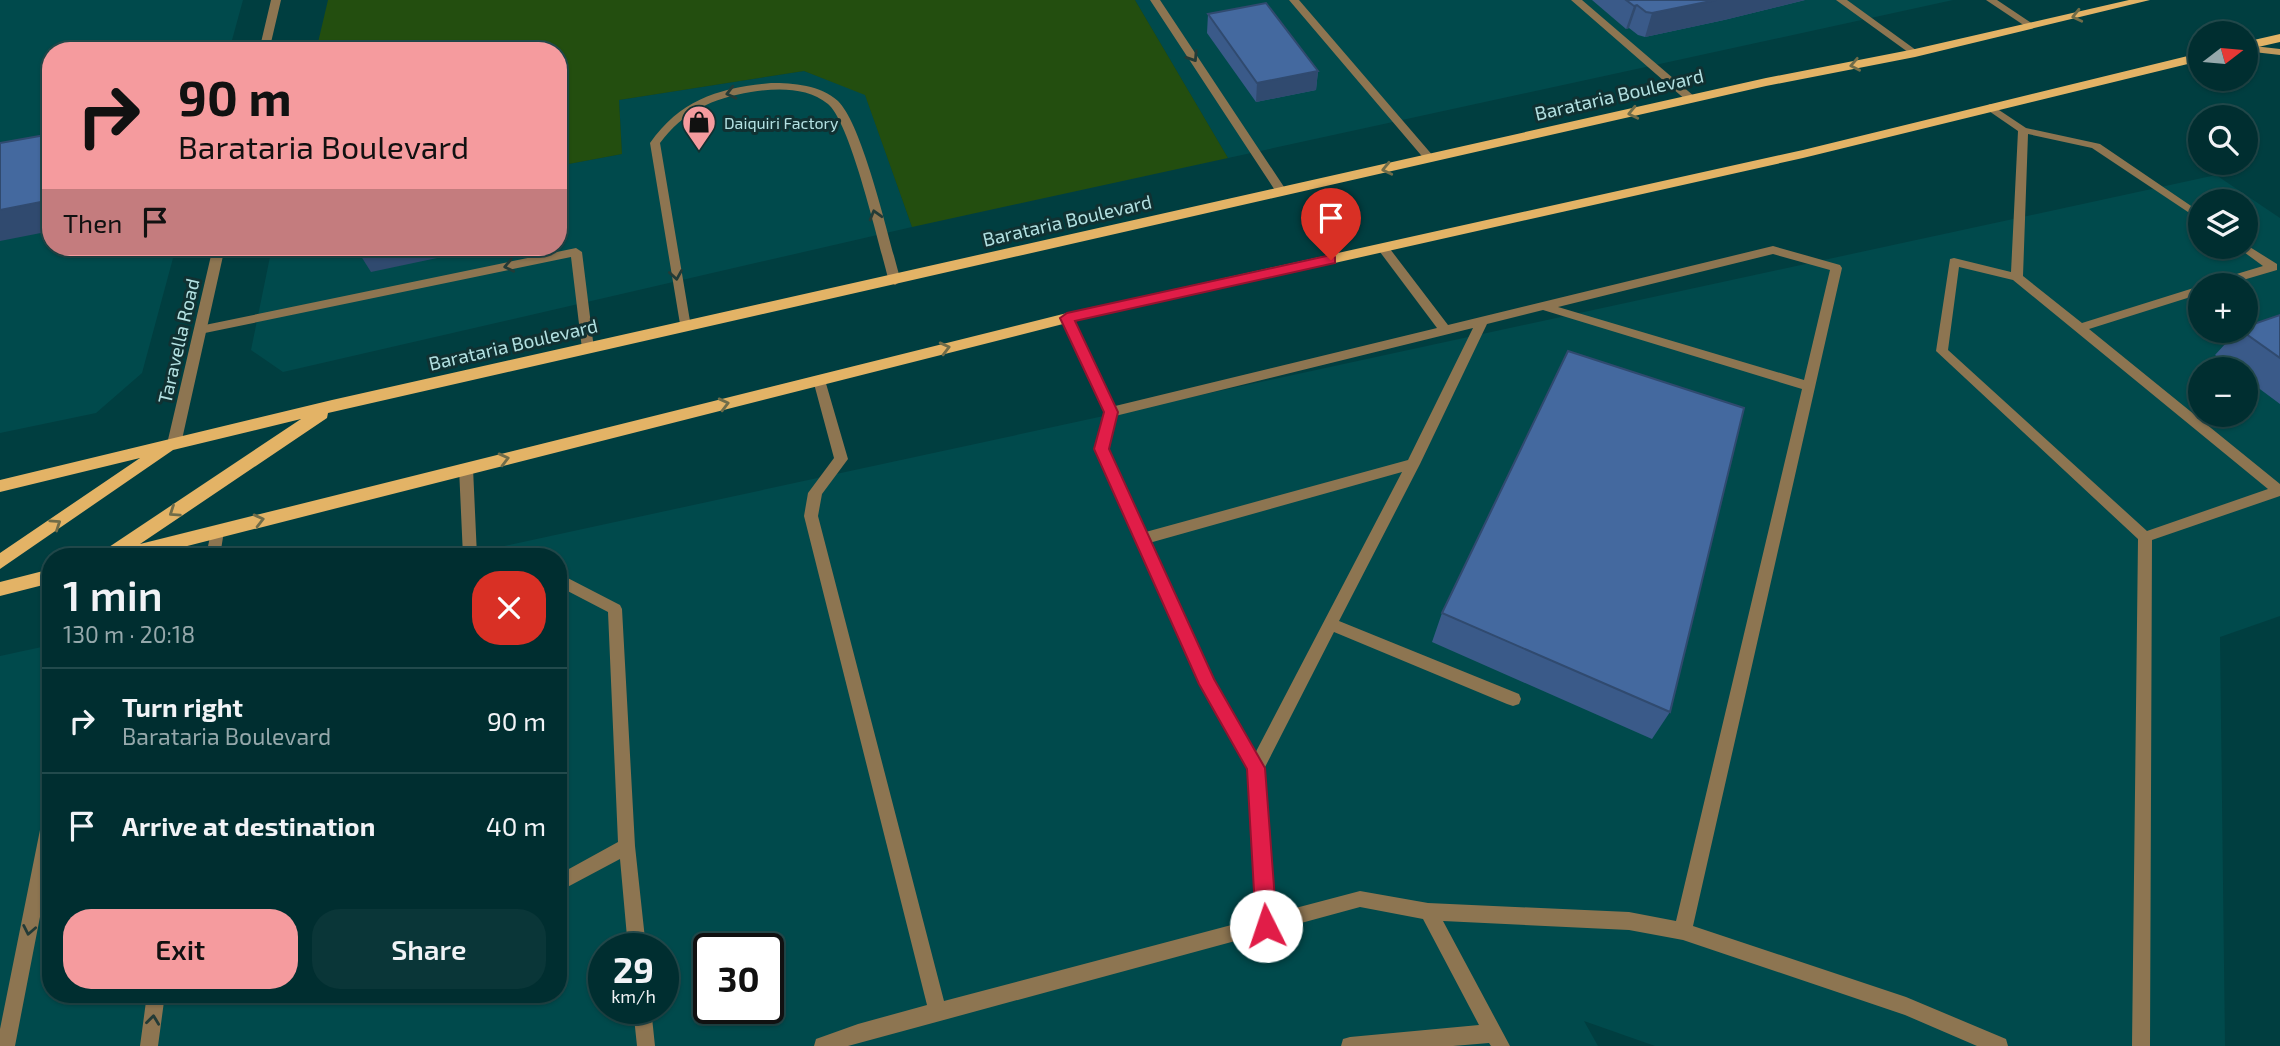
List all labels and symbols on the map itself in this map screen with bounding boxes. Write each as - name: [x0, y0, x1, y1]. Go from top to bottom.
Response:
- one-way arrow: [2071, 7, 2083, 22]
- north arrow: [2188, 21, 2258, 91]
- one-way arrow: [1184, 49, 1197, 62]
- one-way arrow: [1849, 56, 1861, 71]
- street label: Barataria Boulevard: [1532, 63, 1706, 125]
- one-way arrow: [726, 85, 738, 99]
- shop icon: Daiquiri Factory: [680, 103, 718, 152]
- one-way arrow: [1627, 104, 1639, 119]
- place label: Daiquiri Factory: [724, 113, 839, 132]
- one-way arrow: [1381, 161, 1393, 175]
- pin: [1301, 188, 1361, 260]
- street label: Barataria Boulevard: [980, 189, 1154, 251]
- one-way arrow: [869, 209, 884, 221]
- one-way arrow: [503, 258, 515, 273]
- one-way arrow: [668, 269, 683, 280]
- street label: Taravella Road: [152, 276, 204, 406]
- street label: Barataria Boulevard: [426, 313, 600, 375]
- one-way arrow: [939, 342, 951, 357]
- one-way arrow: [718, 398, 730, 412]
- one-way arrow: [498, 453, 510, 467]
- one-way arrow: [169, 504, 182, 517]
- one-way arrow: [253, 514, 265, 528]
- one-way arrow: [49, 519, 62, 532]
- position arrow: [1229, 889, 1303, 963]
- one-way arrow: [22, 924, 37, 936]
- speed limit sign: 30: [693, 933, 784, 1024]
- one-way arrow: [145, 1014, 160, 1026]

